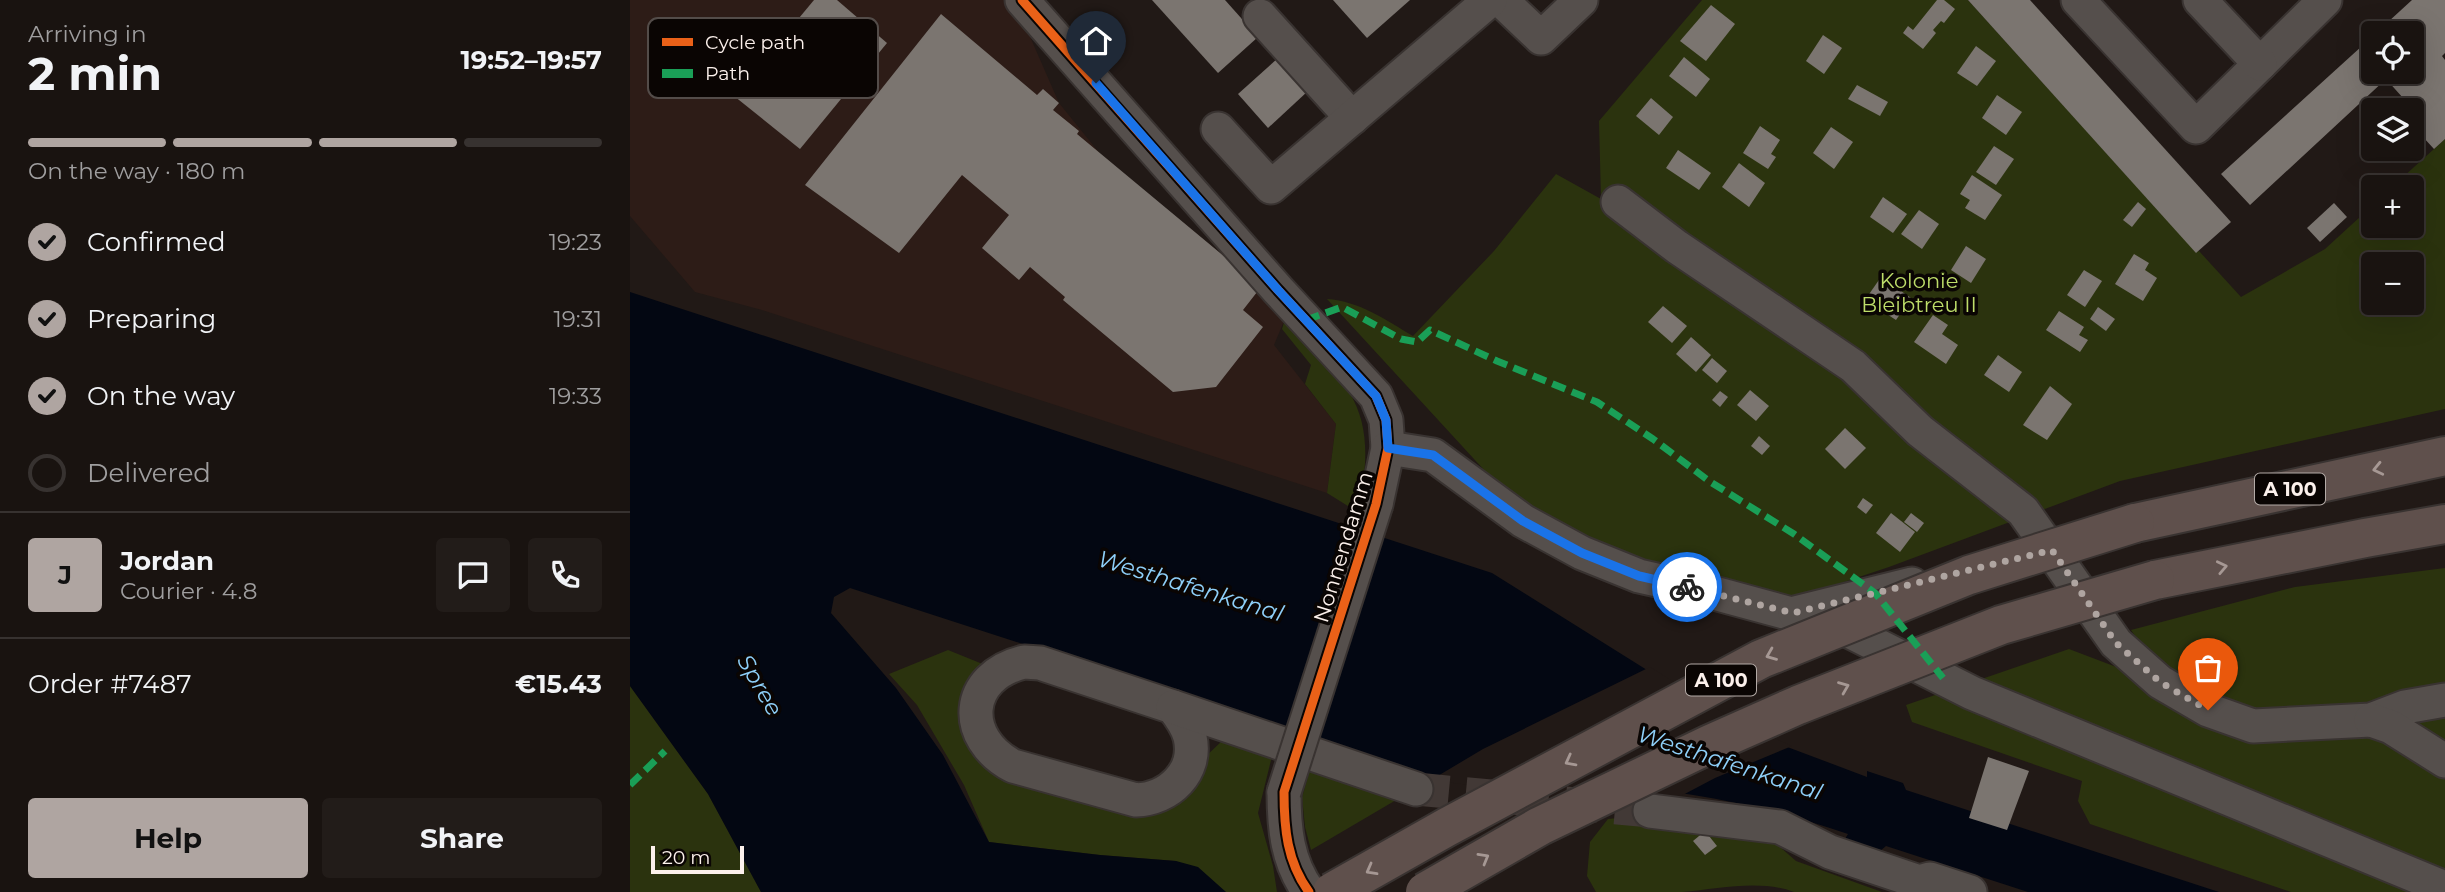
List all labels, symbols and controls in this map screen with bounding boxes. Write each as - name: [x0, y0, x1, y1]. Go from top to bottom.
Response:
- pin: [1066, 11, 1126, 83]
- legend: [648, 18, 878, 98]
- text: Arriving in: [28, 20, 147, 48]
- map controls: [2361, 21, 2424, 315]
- button: locate: [2361, 21, 2424, 84]
- icon: home: [1077, 22, 1115, 60]
- text: Cycle path: [705, 31, 805, 54]
- text: 19:52–19:57: [461, 44, 602, 76]
- text: 2 min: [28, 45, 162, 102]
- text: Path: [705, 62, 750, 85]
- button: layers: [2361, 98, 2424, 161]
- text: On the way · 180 m: [28, 157, 246, 185]
- button: +: [2361, 175, 2424, 238]
- icon: check: [28, 223, 66, 261]
- text: Confirmed: [87, 226, 226, 258]
- text: 19:23: [549, 228, 602, 256]
- button: −: [2361, 252, 2424, 315]
- park label: Kolonie Bleibtreu II: [1861, 268, 1977, 317]
- icon: check: [28, 300, 66, 338]
- text: Preparing: [87, 303, 216, 335]
- text: 19:31: [554, 305, 602, 333]
- icon: check: [28, 377, 66, 415]
- text: On the way: [87, 380, 235, 412]
- text: 19:33: [549, 382, 602, 410]
- text: Delivered: [87, 457, 211, 489]
- one-way arrow: [2372, 461, 2384, 475]
- street label: Nonnendamm: [1308, 468, 1378, 626]
- road number: A 100: [2255, 474, 2325, 504]
- button: chat: [436, 538, 510, 612]
- button: phone: [528, 538, 602, 612]
- water label: Westhafenkanal: [1095, 544, 1288, 628]
- text: Jordan: [120, 545, 214, 577]
- courier: [1652, 552, 1722, 622]
- text: J: [58, 559, 72, 591]
- one-way arrow: [2216, 560, 2228, 575]
- icon: bike: [1668, 568, 1706, 606]
- text: Courier · 4.8: [120, 577, 257, 605]
- pin: [2178, 638, 2238, 710]
- one-way arrow: [1766, 647, 1779, 661]
- water label: Spree: [731, 649, 789, 721]
- icon: bag: [2189, 649, 2227, 687]
- road number: A 100: [1686, 664, 1756, 695]
- text: Order #7487: [28, 668, 192, 700]
- text: €15.43: [515, 668, 602, 700]
- one-way arrow: [1838, 682, 1850, 696]
- water label: Westhafenkanal: [1634, 720, 1827, 806]
- one-way arrow: [1565, 752, 1577, 766]
- button: Help: [28, 798, 308, 878]
- button: Share: [322, 798, 602, 878]
- scale bar: [651, 843, 744, 875]
- text: 20 m: [662, 846, 710, 869]
- one-way arrow: [1477, 853, 1489, 866]
- one-way arrow: [1365, 862, 1378, 875]

